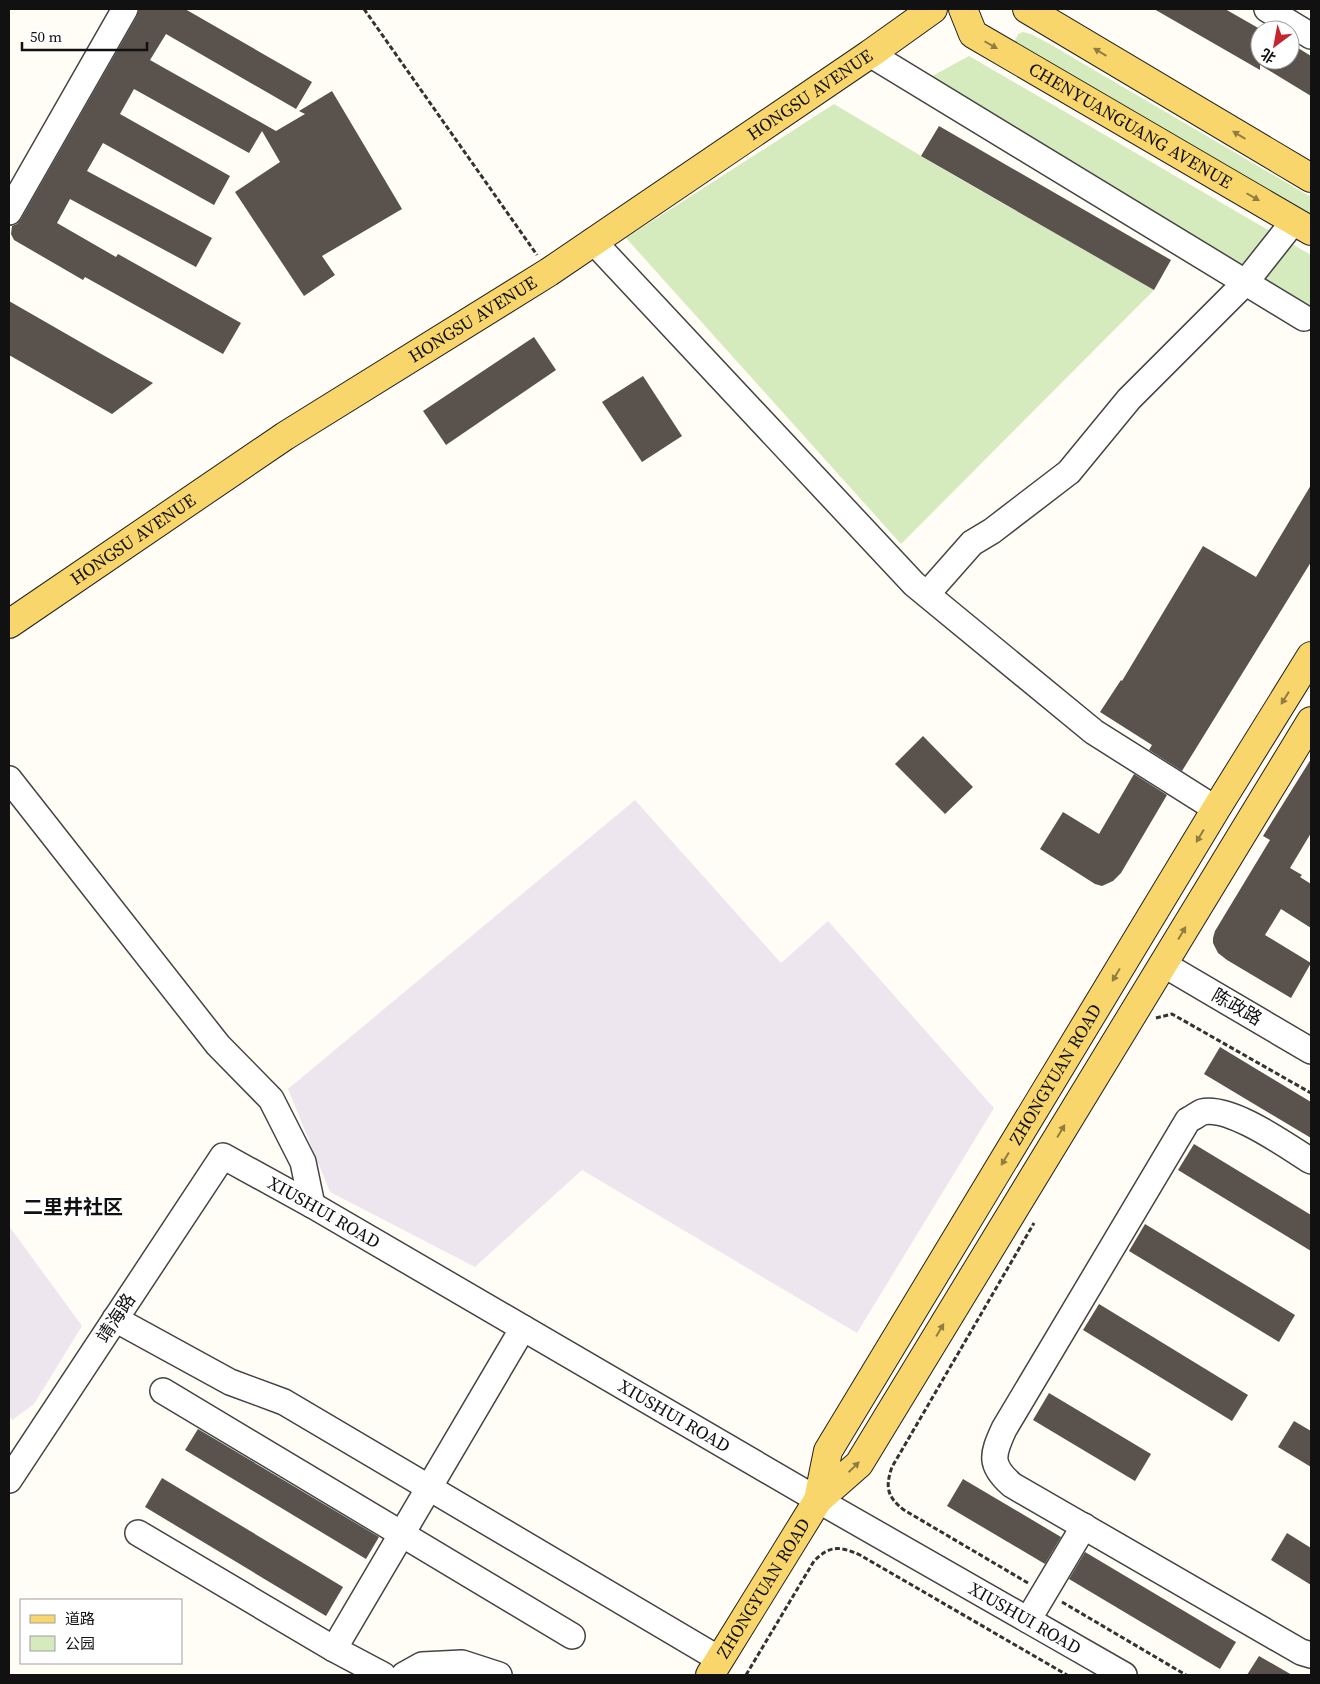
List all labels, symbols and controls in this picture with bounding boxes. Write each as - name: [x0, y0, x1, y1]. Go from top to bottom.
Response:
- scale bar: [22, 20, 148, 52]
- north arrow: [1250, 20, 1300, 70]
- text: 50 m: [30, 26, 62, 47]
- one-way arrow: [984, 41, 999, 49]
- street label: HONGSU AVENUE: [742, 43, 877, 146]
- text: 北: [1257, 44, 1279, 68]
- one-way arrow: [1093, 47, 1106, 56]
- street label: CHENYUANGUANG AVENUE: [1024, 56, 1237, 194]
- one-way arrow: [1233, 130, 1246, 139]
- one-way arrow: [1246, 193, 1259, 202]
- street label: HONGSU AVENUE: [404, 270, 542, 368]
- street label: HONGSU AVENUE: [65, 487, 200, 591]
- one-way arrow: [1281, 691, 1290, 704]
- one-way arrow: [1195, 829, 1204, 842]
- one-way arrow: [1177, 926, 1186, 939]
- one-way arrow: [1111, 968, 1121, 981]
- street label: 陈政路: [1208, 982, 1267, 1031]
- street label: ZHONGYUAN ROAD: [1003, 999, 1107, 1149]
- one-way arrow: [1056, 1125, 1066, 1138]
- one-way arrow: [1000, 1152, 1009, 1165]
- street label: XIUSHUI ROAD: [263, 1170, 385, 1254]
- district label: 二里井社区: [23, 1193, 123, 1221]
- street label: 靖海路: [90, 1288, 141, 1347]
- one-way arrow: [936, 1324, 945, 1337]
- street label: XIUSHUI ROAD: [614, 1373, 735, 1458]
- one-way arrow: [848, 1462, 860, 1474]
- street label: ZHONGYUAN ROAD: [710, 1513, 816, 1663]
- street label: XIUSHUI ROAD: [964, 1576, 1086, 1660]
- legend: [20, 1599, 182, 1664]
- text: 道路: [65, 1608, 95, 1629]
- text: 公园: [65, 1633, 95, 1654]

